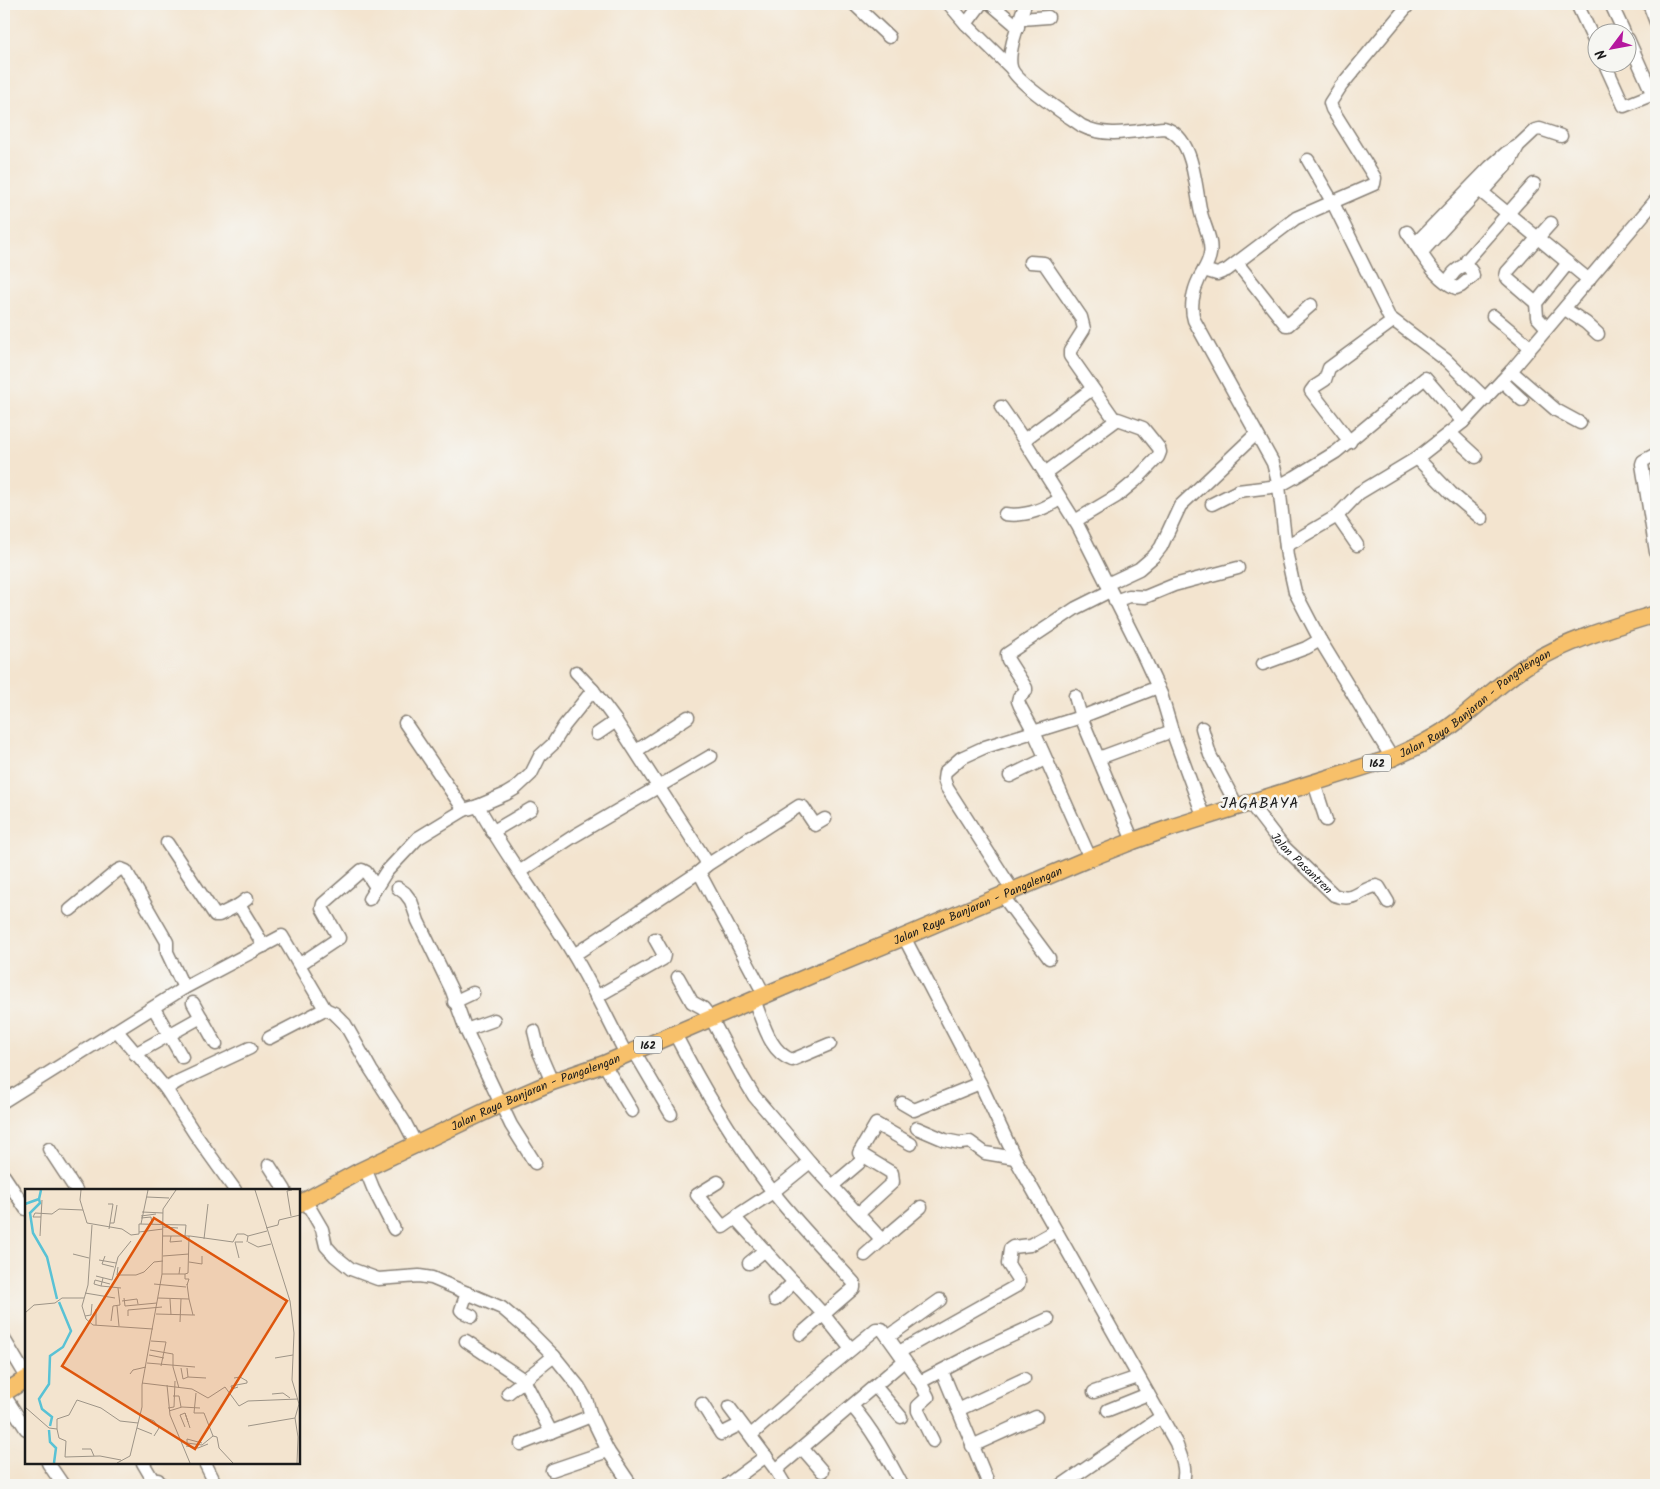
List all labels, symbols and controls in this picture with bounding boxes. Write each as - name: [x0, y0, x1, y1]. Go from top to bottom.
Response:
- north arrow: [1588, 22, 1638, 72]
- text: N: [1590, 45, 1613, 64]
- street label: Jalan Raya Banjaran - Pangalengan: [1396, 644, 1554, 763]
- road number: 162: [1363, 754, 1391, 771]
- district label: JAGABAYA: [1221, 792, 1299, 816]
- street label: Jalan Pasantren: [1266, 829, 1337, 899]
- street label: Jalan Raya Banjaran - Pangalengan: [891, 862, 1065, 950]
- road number: 162: [634, 1036, 662, 1054]
- street label: Jalan Raya Banjaran - Pangalengan: [448, 1049, 623, 1136]
- inset map: [25, 1189, 300, 1464]

